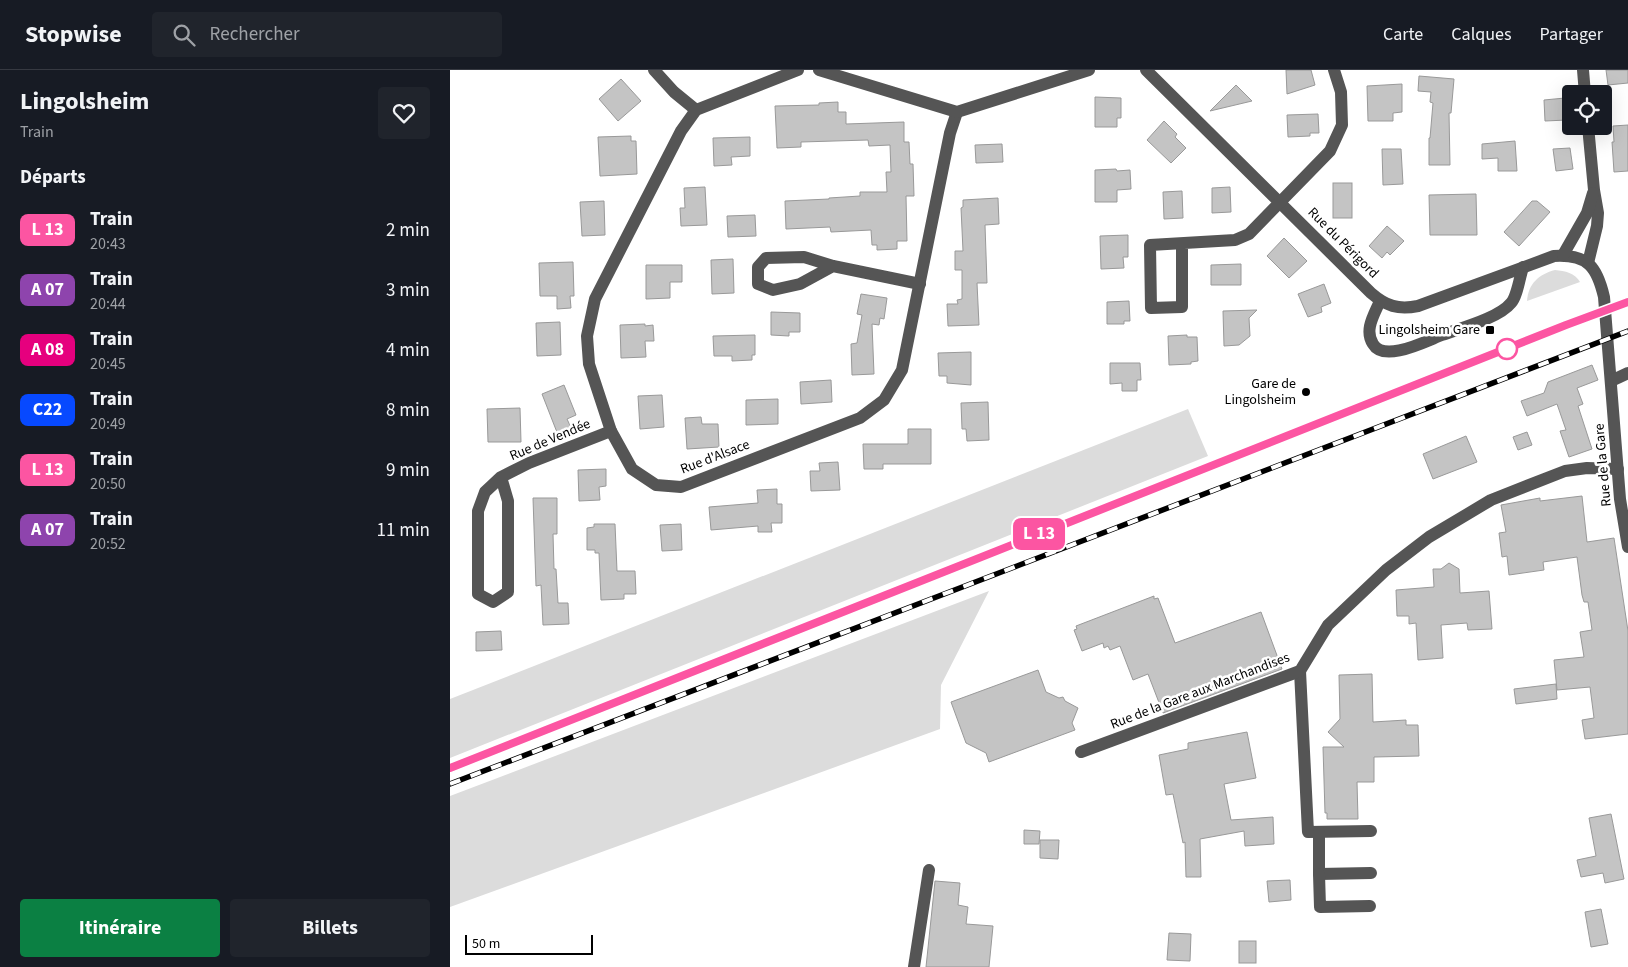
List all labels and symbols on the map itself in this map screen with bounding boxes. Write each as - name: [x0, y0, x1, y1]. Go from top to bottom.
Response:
- street label: Rue du Périgord: [1303, 203, 1383, 283]
- place label: Lingolsheim Gare: [1378, 320, 1480, 340]
- marker: Lingolsheim Gare: [1484, 324, 1496, 336]
- unlabelled marker: [1496, 338, 1518, 360]
- place label: Gare de Lingolsheim: [1225, 374, 1296, 410]
- marker: Gare de Lingolsheim: [1300, 386, 1312, 398]
- street label: Rue de Vendée: [506, 414, 594, 466]
- street label: Rue de la Gare: [1589, 422, 1617, 508]
- street label: Rue d'Alsace: [677, 435, 753, 479]
- line badge: L 13: [1004, 518, 1074, 550]
- street label: Rue de la Gare aux Marchandises: [1107, 647, 1293, 735]
- scale bar: [465, 932, 592, 955]

